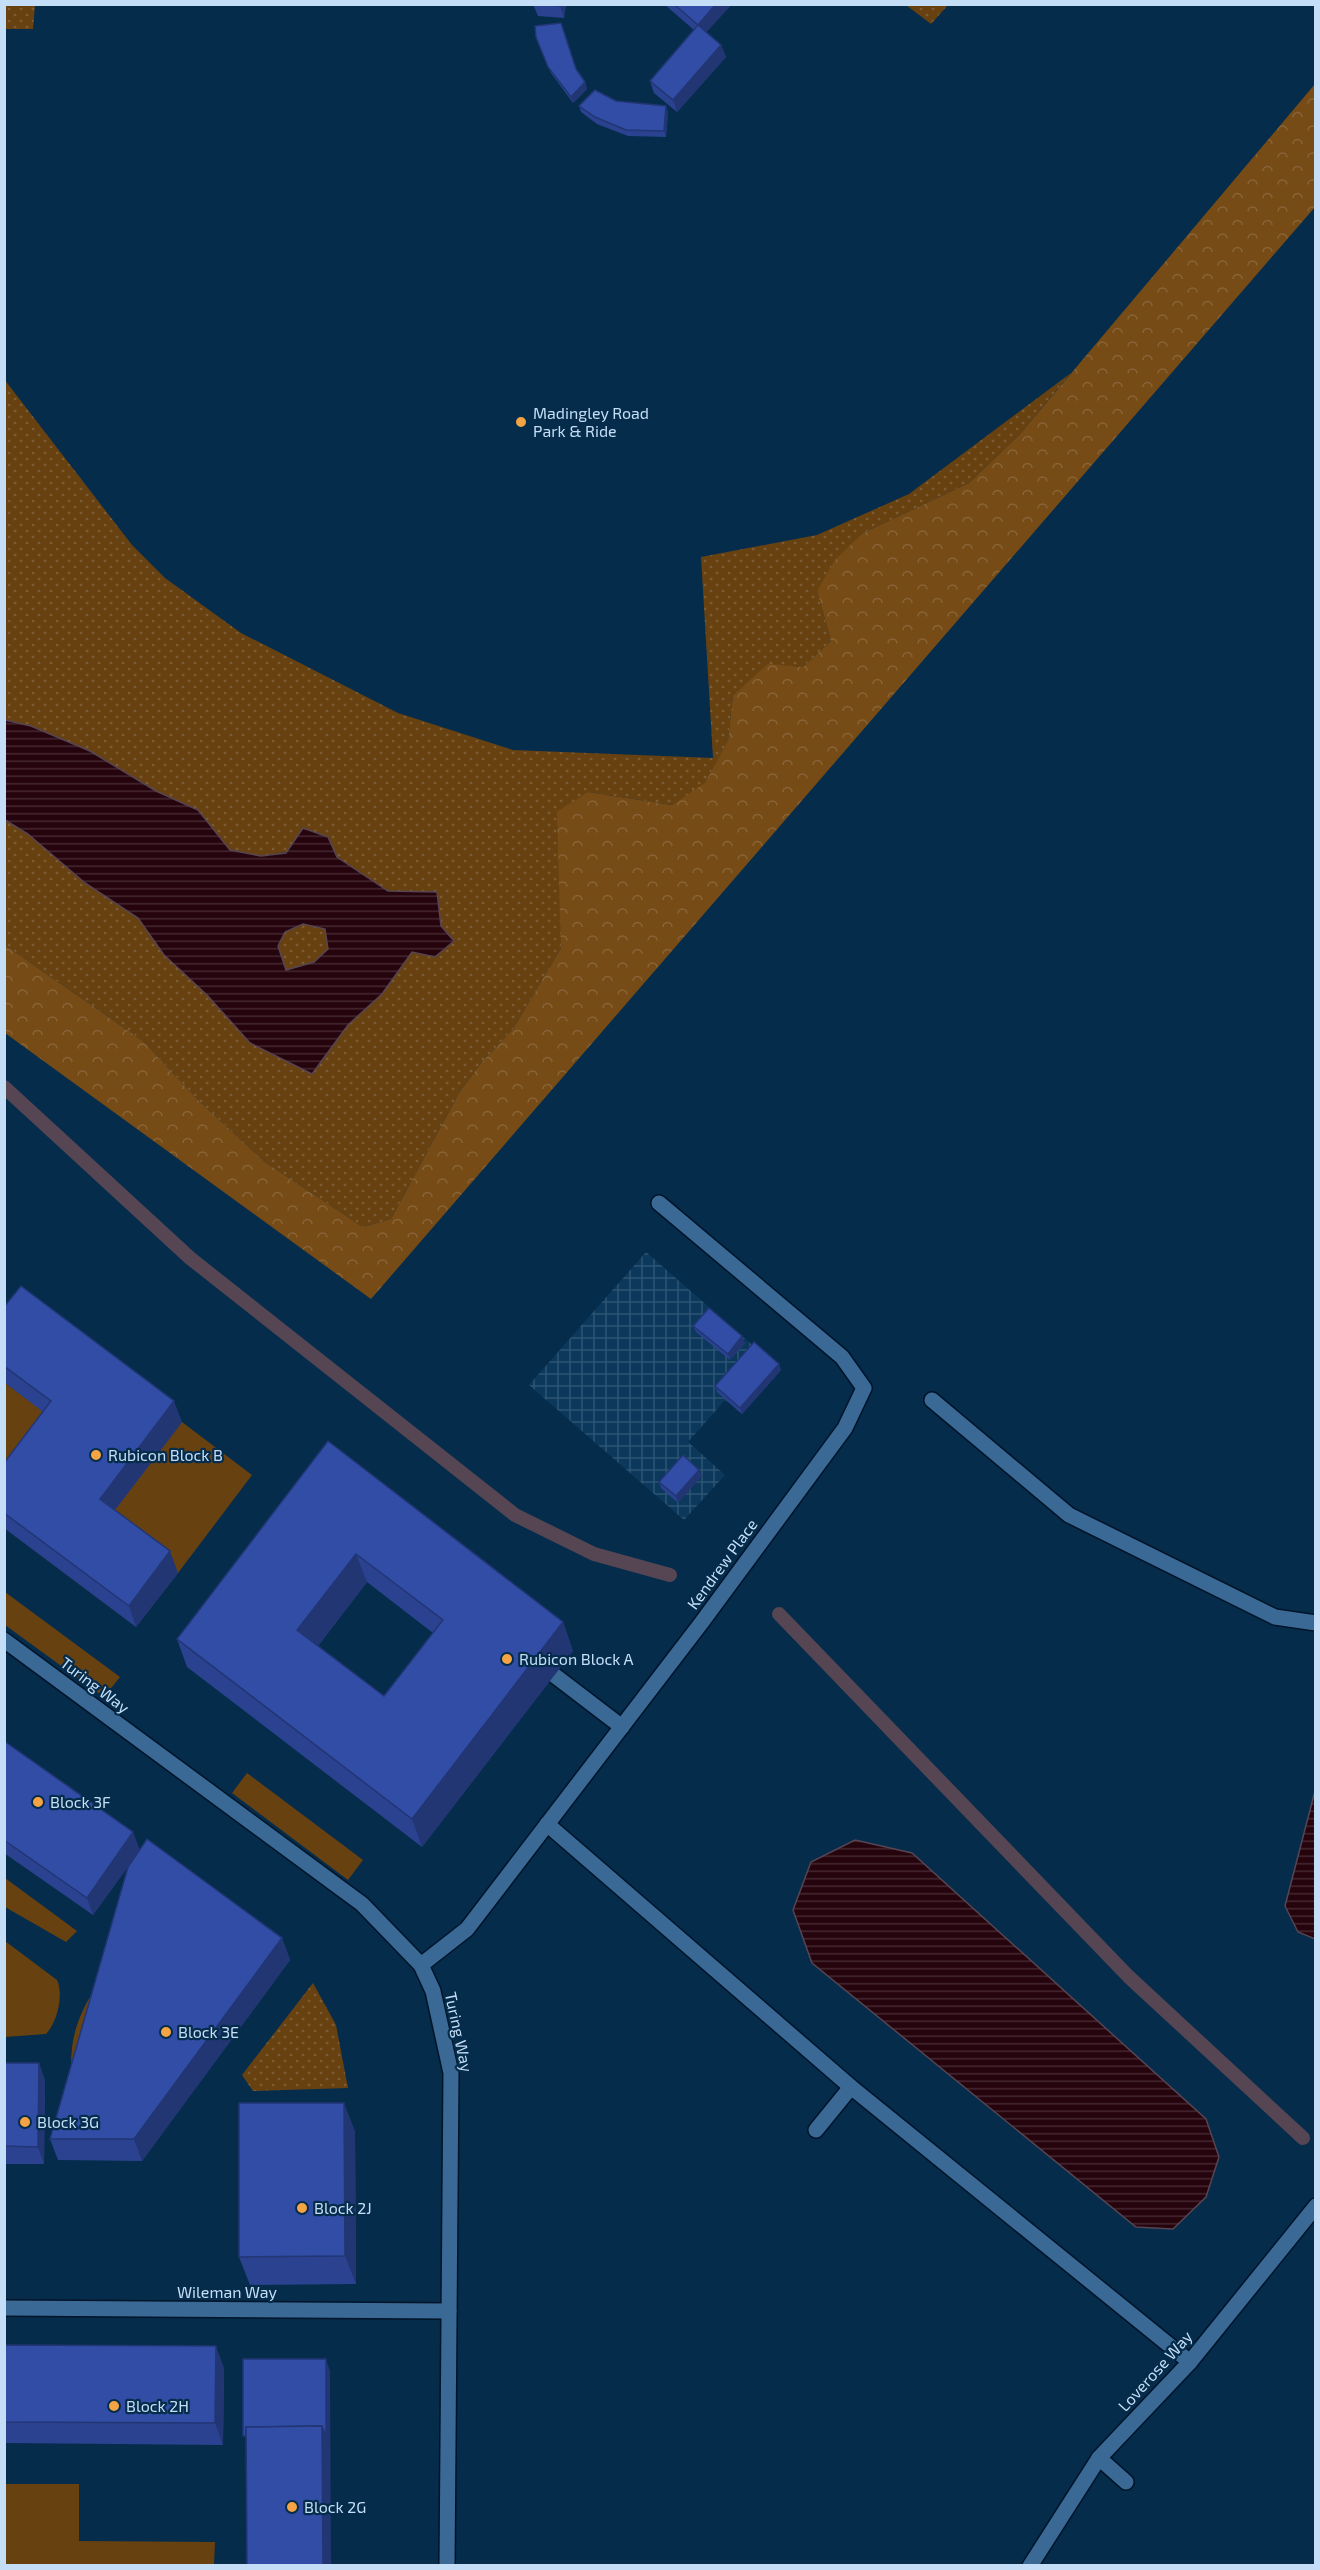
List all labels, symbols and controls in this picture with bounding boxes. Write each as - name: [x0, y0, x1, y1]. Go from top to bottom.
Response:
- place label: Madingley Road Park & Ride: [533, 403, 649, 440]
- marker: Madingley Road Park & Ride: [514, 415, 528, 429]
- place label: Rubicon Block B: [108, 1445, 223, 1464]
- marker: Rubicon Block B: [89, 1448, 103, 1462]
- street label: Kendrew Place: [683, 1515, 761, 1612]
- place label: Rubicon Block A: [519, 1649, 633, 1668]
- marker: Rubicon Block A: [500, 1652, 514, 1666]
- street label: Turing Way: [57, 1653, 134, 1717]
- place label: Block 3F: [50, 1792, 111, 1811]
- marker: Block 3F: [31, 1795, 45, 1809]
- street label: Turing Way: [442, 1990, 477, 2074]
- place label: Block 3E: [178, 2022, 239, 2041]
- marker: Block 3E: [159, 2025, 173, 2039]
- place label: Block 3G: [37, 2112, 99, 2131]
- marker: Block 3G: [18, 2115, 32, 2129]
- place label: Block 2J: [314, 2198, 372, 2217]
- marker: Block 2J: [295, 2201, 309, 2215]
- street label: Wileman Way: [177, 2282, 278, 2301]
- street label: Loverose Way: [1114, 2326, 1196, 2415]
- place label: Block 2H: [126, 2396, 189, 2415]
- marker: Block 2H: [107, 2399, 121, 2413]
- place label: Block 2G: [304, 2497, 366, 2516]
- marker: Block 2G: [285, 2500, 299, 2514]

